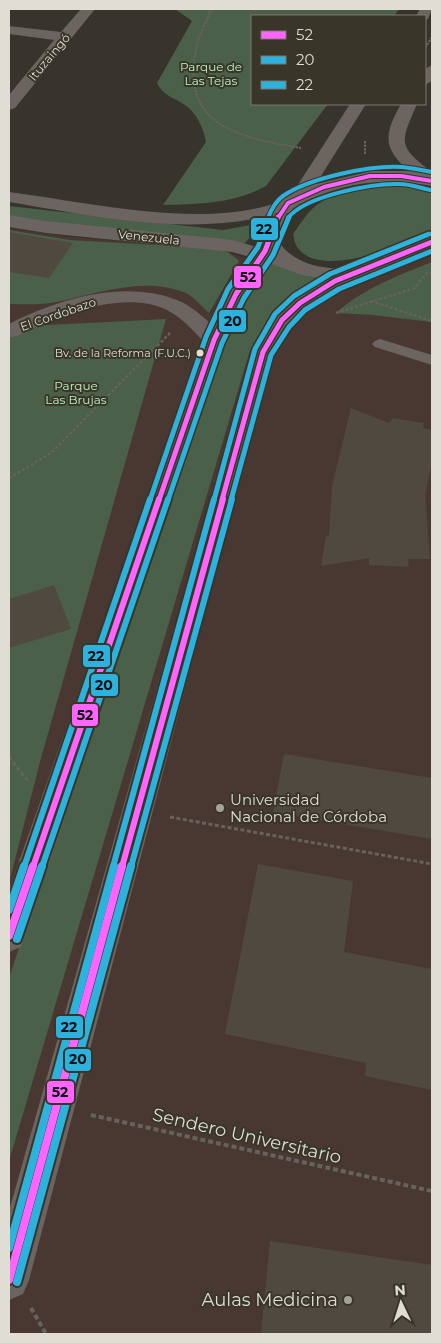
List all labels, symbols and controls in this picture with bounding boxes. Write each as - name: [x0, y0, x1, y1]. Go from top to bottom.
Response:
- legend: [251, 15, 426, 105]
- text: 52: [296, 25, 313, 44]
- street label: Ituzaingó: [25, 30, 73, 84]
- text: 20: [296, 50, 314, 69]
- park label: Parque de Las Tejas: [180, 59, 242, 88]
- text: 22: [296, 75, 313, 94]
- line badge: 22: [250, 217, 279, 241]
- text: 22: [256, 220, 272, 238]
- street label: Venezuela: [117, 226, 181, 248]
- line badge: 52: [233, 265, 262, 289]
- text: 52: [240, 268, 256, 286]
- street label: El Cordobazo: [18, 294, 98, 334]
- line badge: 20: [218, 309, 247, 333]
- text: 20: [224, 312, 242, 330]
- place label: Bv. de la Reforma (F.U.C.): [55, 346, 191, 360]
- marker: Bv. de la Reforma (F.U.C.): [195, 348, 205, 358]
- park label: Parque Las Brujas: [45, 378, 107, 407]
- line badge: 22: [82, 644, 111, 668]
- text: 22: [88, 647, 104, 665]
- line badge: 20: [90, 673, 119, 697]
- text: 20: [95, 676, 113, 694]
- line badge: 52: [71, 703, 99, 727]
- text: 52: [77, 706, 93, 724]
- place label: Universidad Nacional de Córdoba: [230, 790, 387, 826]
- marker: Universidad Nacional de Córdoba: [214, 802, 226, 814]
- line badge: 22: [55, 1015, 84, 1039]
- text: 22: [61, 1018, 77, 1036]
- line badge: 20: [64, 1048, 92, 1072]
- text: 20: [69, 1050, 87, 1068]
- line badge: 52: [46, 1080, 75, 1104]
- text: 52: [52, 1083, 68, 1101]
- street label: Sendero Universitario: [150, 1104, 344, 1168]
- north arrow: [376, 1278, 426, 1328]
- text: N: [394, 1281, 406, 1299]
- place label: Aulas Medicina: [201, 1289, 338, 1311]
- marker: Aulas Medicina: [342, 1294, 354, 1306]

